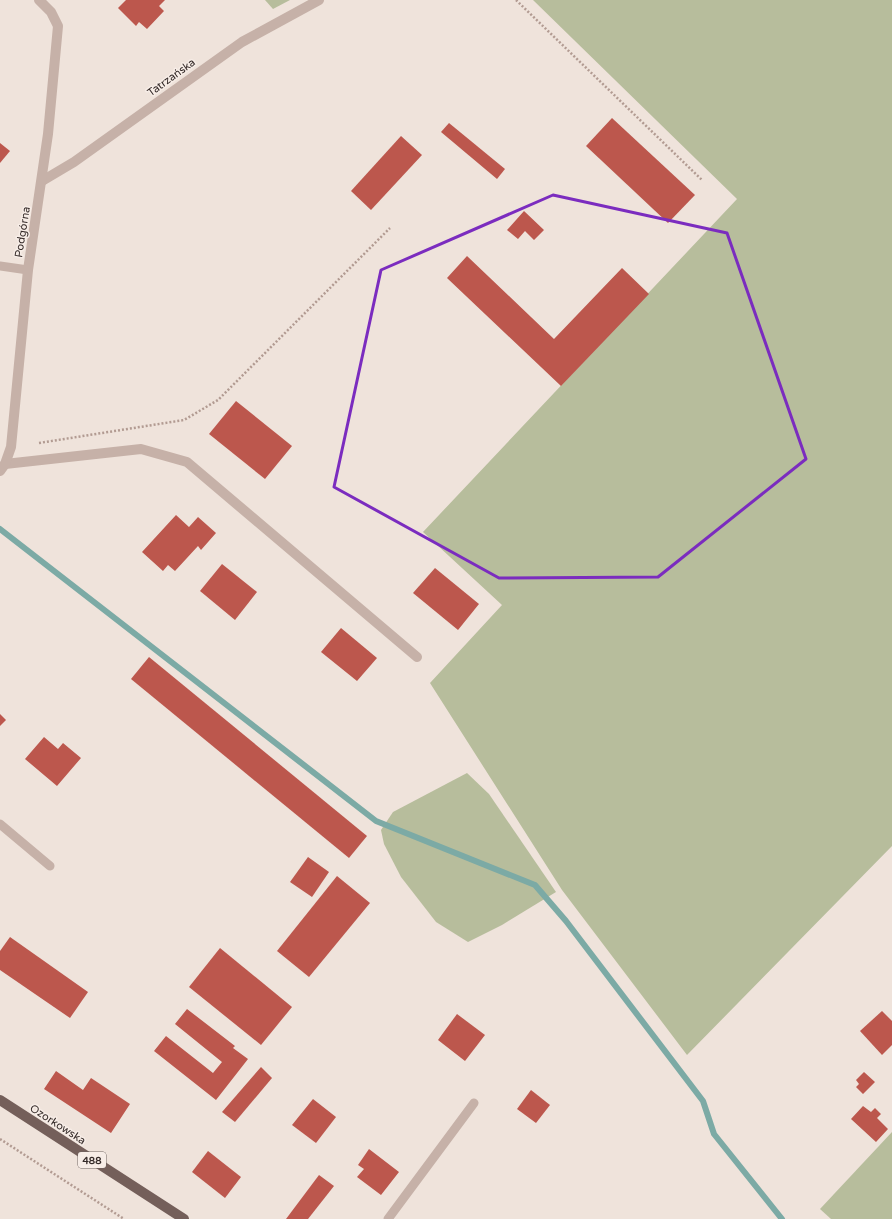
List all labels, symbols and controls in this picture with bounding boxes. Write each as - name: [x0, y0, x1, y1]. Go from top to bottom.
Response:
- street label: Tatrzańska: [145, 56, 198, 99]
- street label: Podgórna: [12, 206, 33, 259]
- street label: Ozorkowska: [27, 1102, 88, 1147]
- road number: 488: [78, 1152, 106, 1168]

